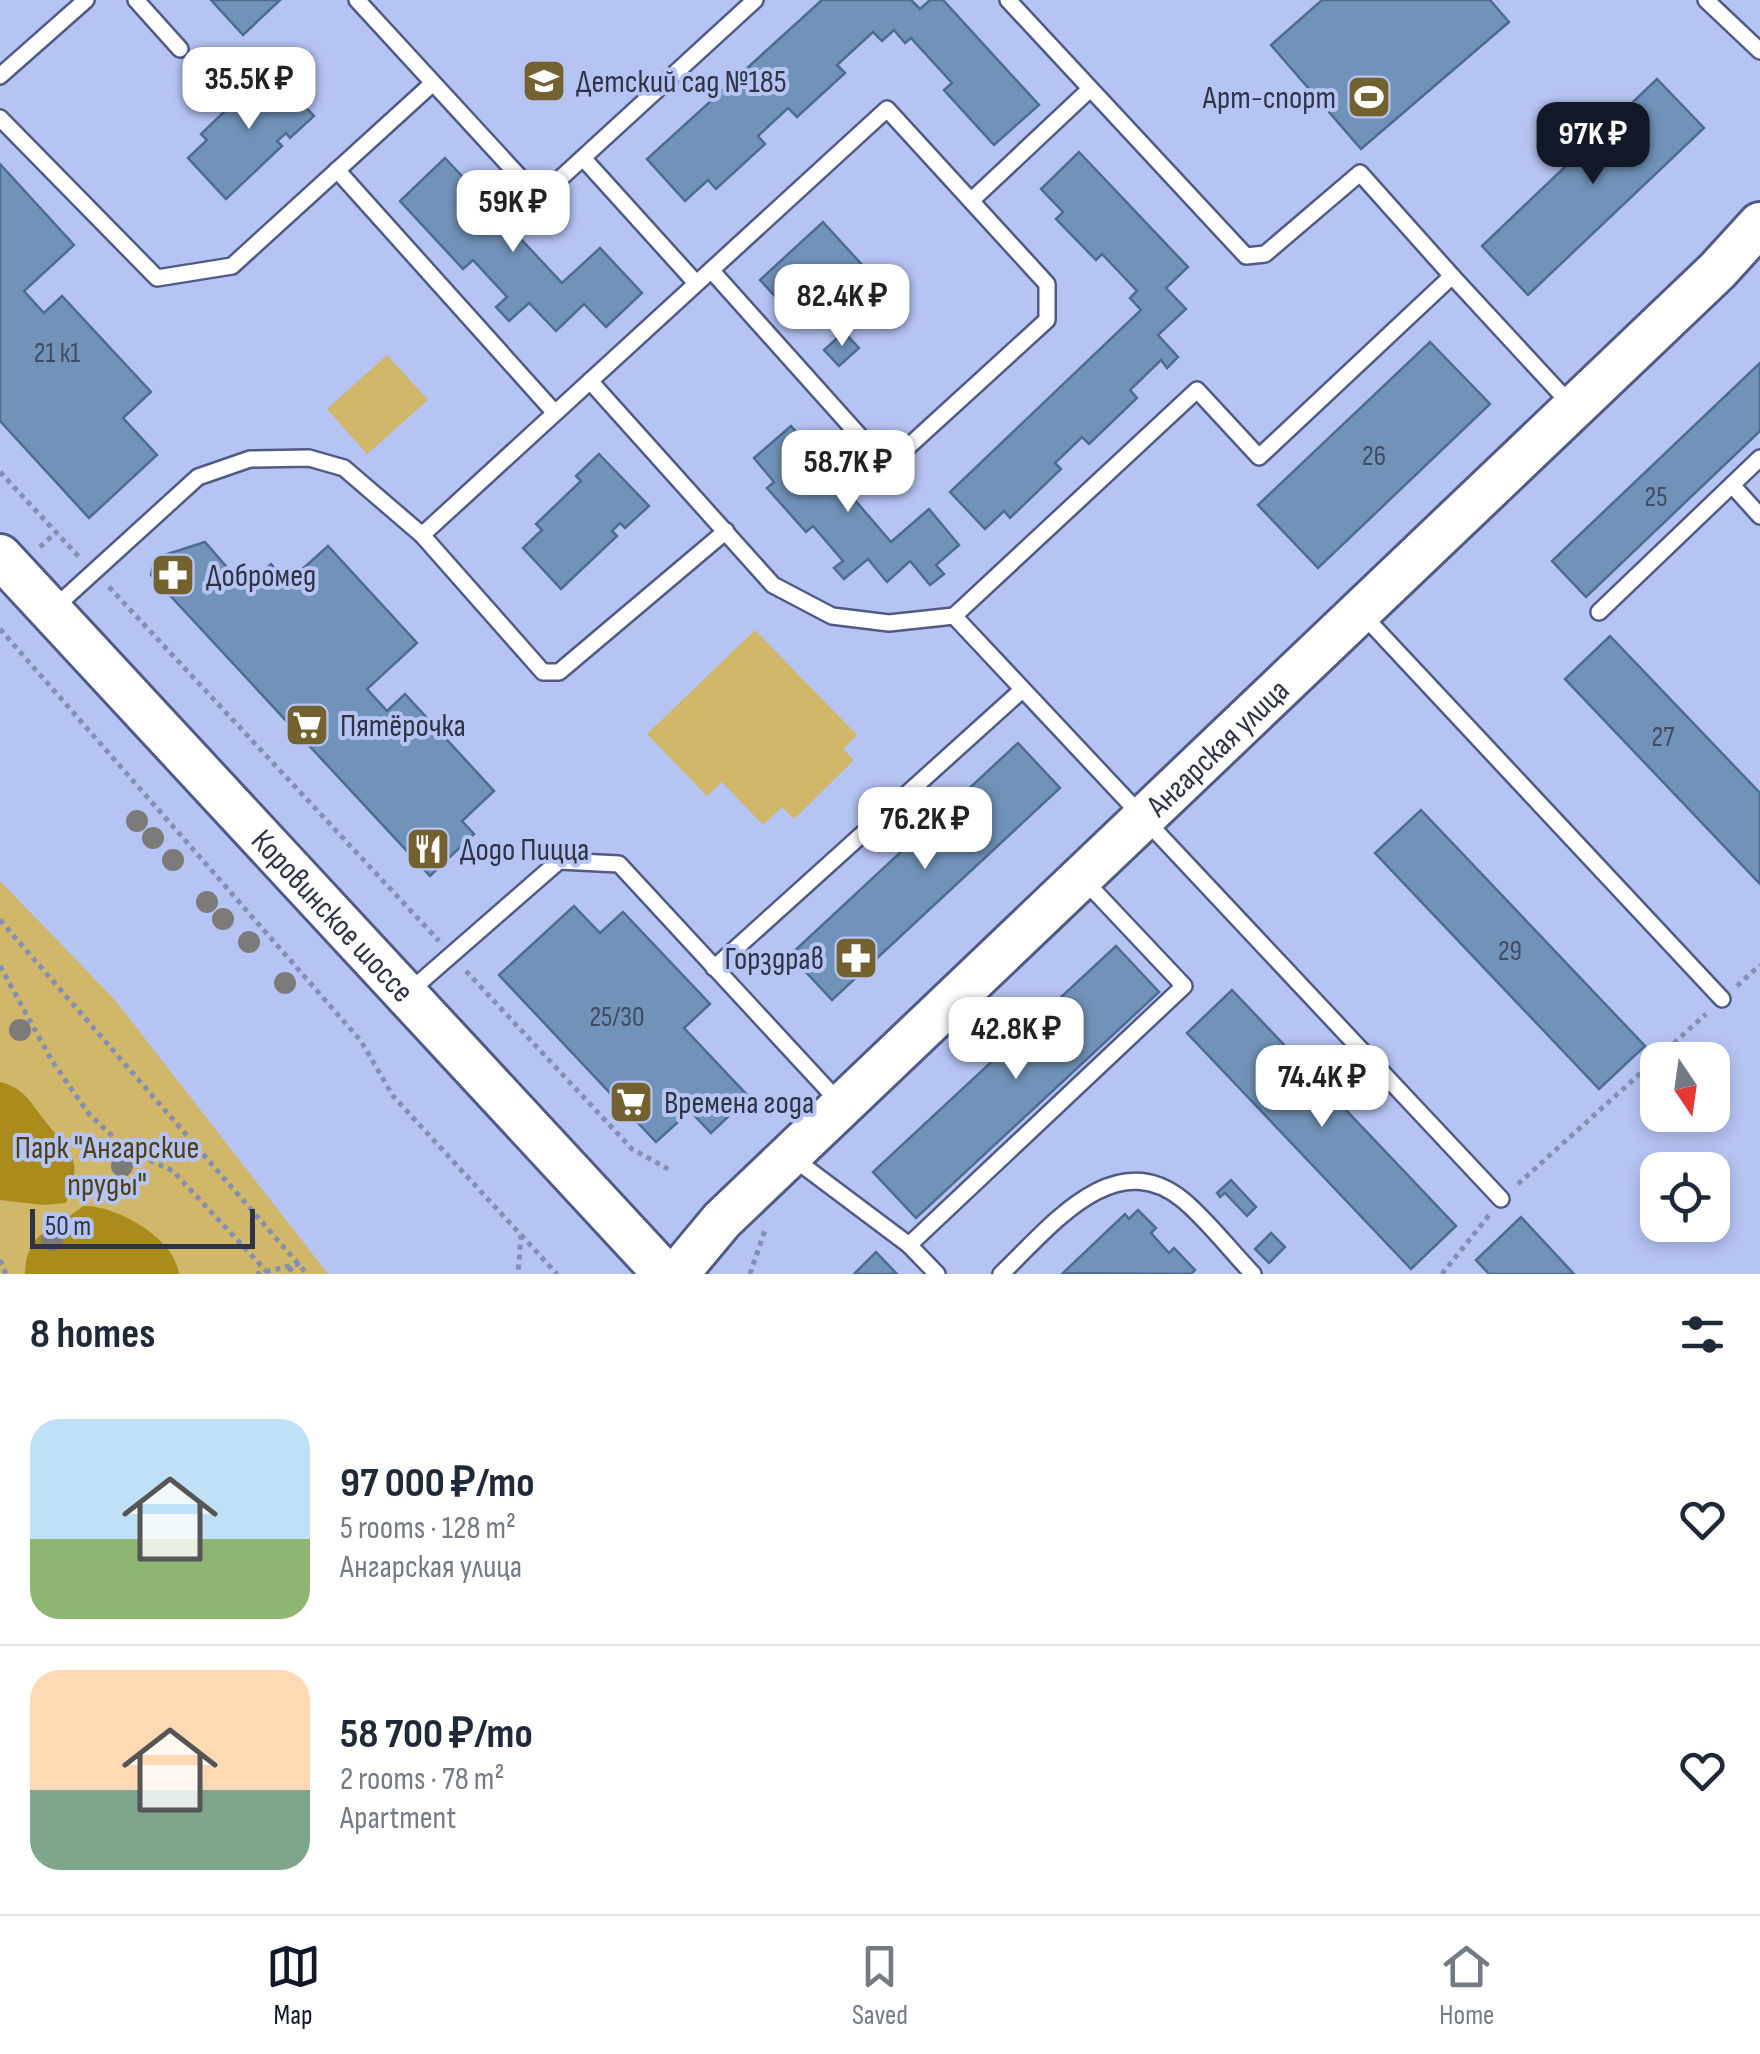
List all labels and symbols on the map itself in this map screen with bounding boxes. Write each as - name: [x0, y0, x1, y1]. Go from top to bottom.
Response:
- pin: 35.5K ₽: [157, 47, 341, 132]
- school or university icon: Детский сад №185: [521, 58, 567, 104]
- place label: Детский сад №185: [576, 63, 787, 102]
- sports icon: Арт-спорт: [1346, 74, 1392, 120]
- place label: Арт-спорт: [1202, 79, 1336, 118]
- pin: 97K ₽: [1523, 102, 1663, 187]
- pin: 59K ₽: [443, 170, 583, 255]
- pin: 82.4K ₽: [750, 264, 934, 349]
- house number: 21 к1: [34, 337, 80, 370]
- pin: 58.7K ₽: [756, 430, 940, 515]
- house number: 26: [1362, 440, 1386, 473]
- house number: 25: [1645, 481, 1667, 514]
- pharmacy icon: Добромед: [150, 552, 196, 598]
- place label: Добромед: [206, 557, 316, 596]
- street label: Ангарская улица: [1138, 671, 1298, 826]
- supermarket icon: Пятёрочка: [284, 702, 330, 748]
- place label: Пятёрочка: [340, 707, 466, 746]
- house number: 27: [1652, 721, 1674, 754]
- pin: 76.2K ₽: [833, 787, 1017, 872]
- street label: Коровинское шоссе: [242, 822, 421, 1011]
- restaurant icon: Додо Пицца: [405, 826, 451, 872]
- place label: Додо Пицца: [460, 831, 589, 870]
- pharmacy icon: Горздрав: [833, 935, 879, 981]
- house number: 29: [1498, 935, 1522, 968]
- place label: Горздрав: [724, 940, 824, 979]
- pin: 42.8K ₽: [924, 997, 1108, 1082]
- house number: 25/30: [589, 1001, 645, 1034]
- north arrow: [1640, 1042, 1730, 1132]
- pin: 74.4K ₽: [1230, 1045, 1414, 1130]
- supermarket icon: Времена года: [608, 1079, 654, 1125]
- place label: Времена года: [664, 1084, 814, 1123]
- park label: Парк "Ангарские пруды": [15, 1129, 199, 1205]
- scale bar: [30, 1204, 255, 1248]

